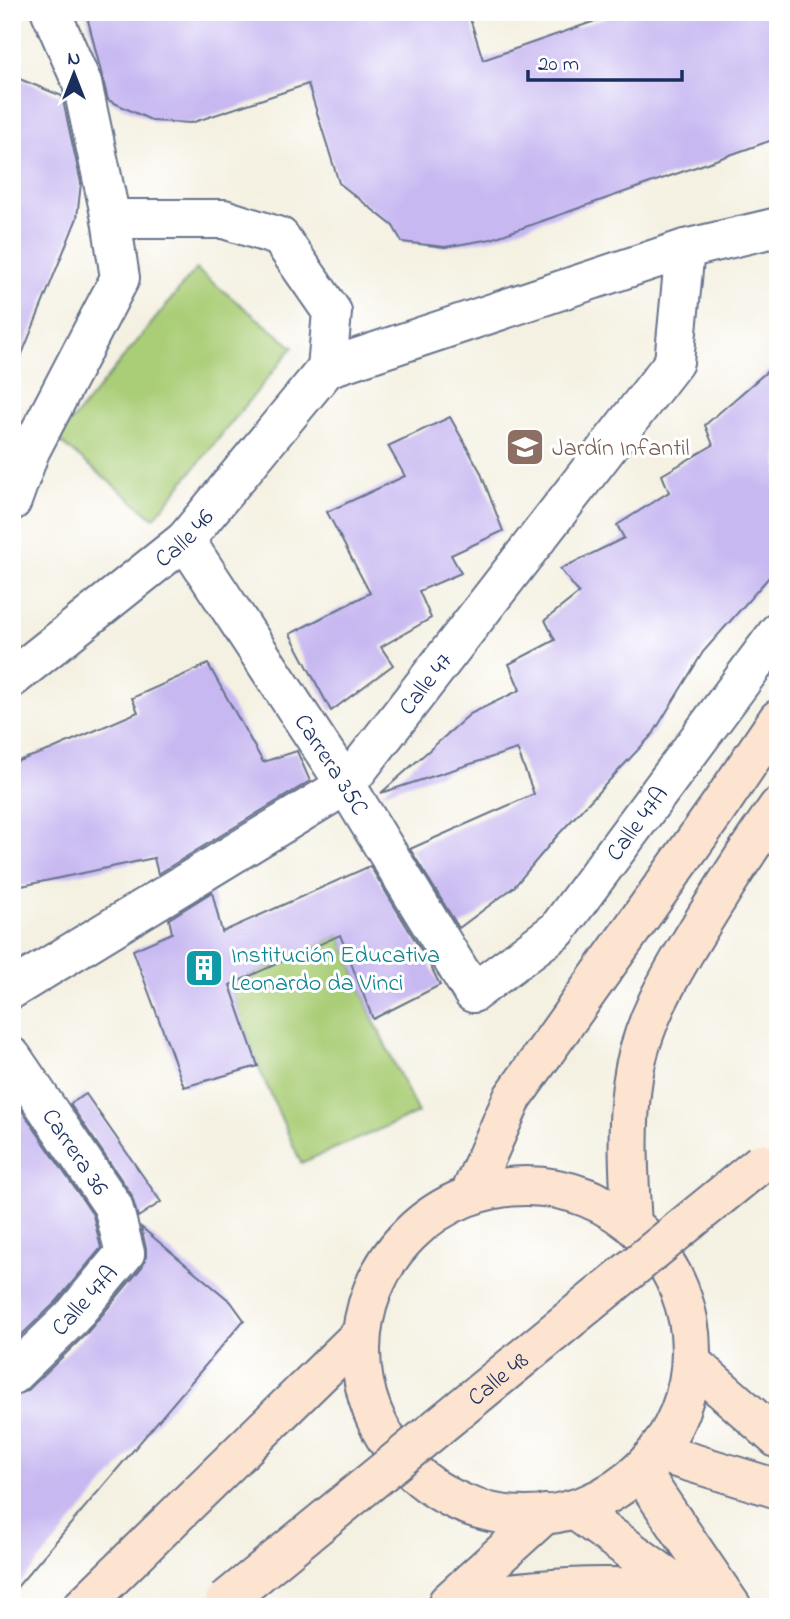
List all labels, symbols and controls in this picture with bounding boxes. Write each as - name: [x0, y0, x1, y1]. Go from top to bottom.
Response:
- north arrow: [38, 38, 108, 108]
- scale bar: [528, 38, 682, 82]
- text: N: [68, 46, 81, 73]
- text: 20 m: [538, 50, 579, 80]
- school or university icon: Jardín Infantil: [504, 426, 546, 468]
- place label: Jardín Infantil: [552, 432, 690, 467]
- street label: Calle 46: [148, 502, 224, 577]
- street label: Calle 47: [391, 646, 462, 724]
- street label: Carrera 35C: [284, 708, 376, 823]
- street label: Calle 47A: [599, 780, 678, 869]
- place label: Institución Educativa Leonardo da Vinci: [231, 939, 440, 1002]
- building icon: Institución Educativa Leonardo da Vinci: [183, 947, 225, 989]
- street label: Carrera 36: [32, 1102, 116, 1204]
- street label: Calle 47A: [44, 1258, 127, 1345]
- street label: Calle 48: [461, 1345, 537, 1416]

